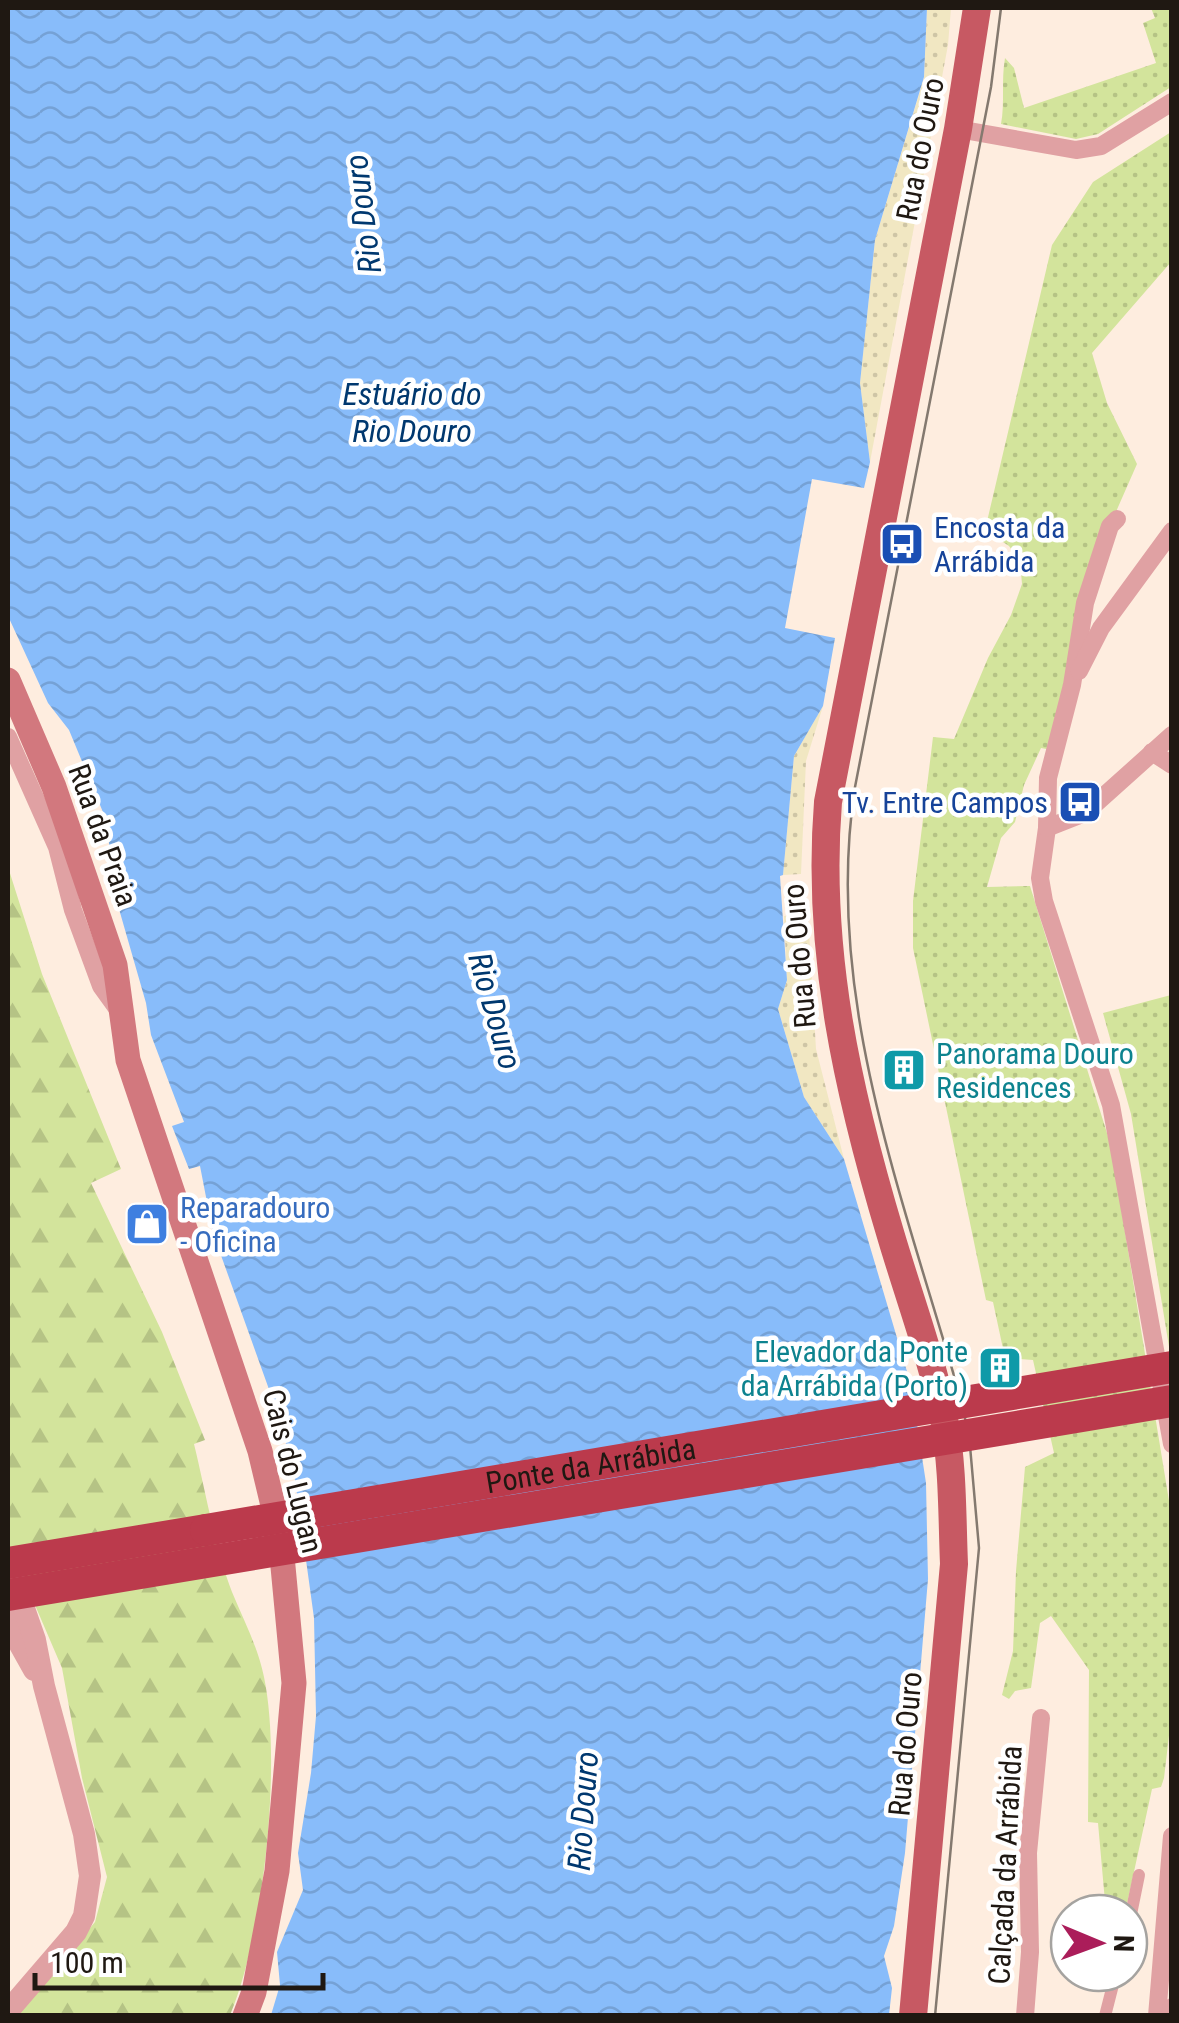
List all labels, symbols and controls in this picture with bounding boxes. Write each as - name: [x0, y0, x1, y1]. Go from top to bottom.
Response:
- street label: Rua do Ouro: [889, 75, 951, 223]
- water label: Rio Douro: [337, 152, 389, 276]
- water label: Estuário do Rio Douro: [342, 375, 482, 450]
- place label: Encosta da Arrábida: [934, 510, 1065, 579]
- bus stop icon: Encosta da Arrábida: [879, 521, 925, 567]
- street label: Rua da Praia: [61, 759, 145, 911]
- bus stop icon: Tv. Entre Campos: [1057, 779, 1103, 825]
- place label: Tv. Entre Campos: [842, 785, 1048, 820]
- street label: Rua do Ouro: [775, 882, 823, 1030]
- water label: Rio Douro: [460, 948, 530, 1074]
- place label: Panorama Douro Residences: [936, 1036, 1134, 1105]
- building icon: Panorama Douro Residences: [881, 1047, 927, 1093]
- place label: Reparadouro - Oficina: [180, 1190, 330, 1259]
- shop icon: Reparadouro - Oficina: [124, 1201, 170, 1247]
- place label: Elevador da Ponte da Arrábida (Porto): [741, 1334, 968, 1403]
- building icon: Elevador da Ponte da Arrábida (Porto): [977, 1345, 1023, 1391]
- street label: Cais do Lugan: [256, 1386, 330, 1556]
- street label: Ponte da Arrábida: [483, 1430, 698, 1500]
- street label: Rua do Ouro: [881, 1670, 929, 1818]
- street label: Calçada da Arrábida: [981, 1745, 1029, 1985]
- water label: Rio Douro: [560, 1750, 606, 1872]
- north arrow: [1049, 1893, 1149, 1993]
- scale bar: [35, 1928, 322, 1990]
- text: N: [1107, 1935, 1140, 1952]
- text: 100 m: [50, 1945, 124, 1980]

